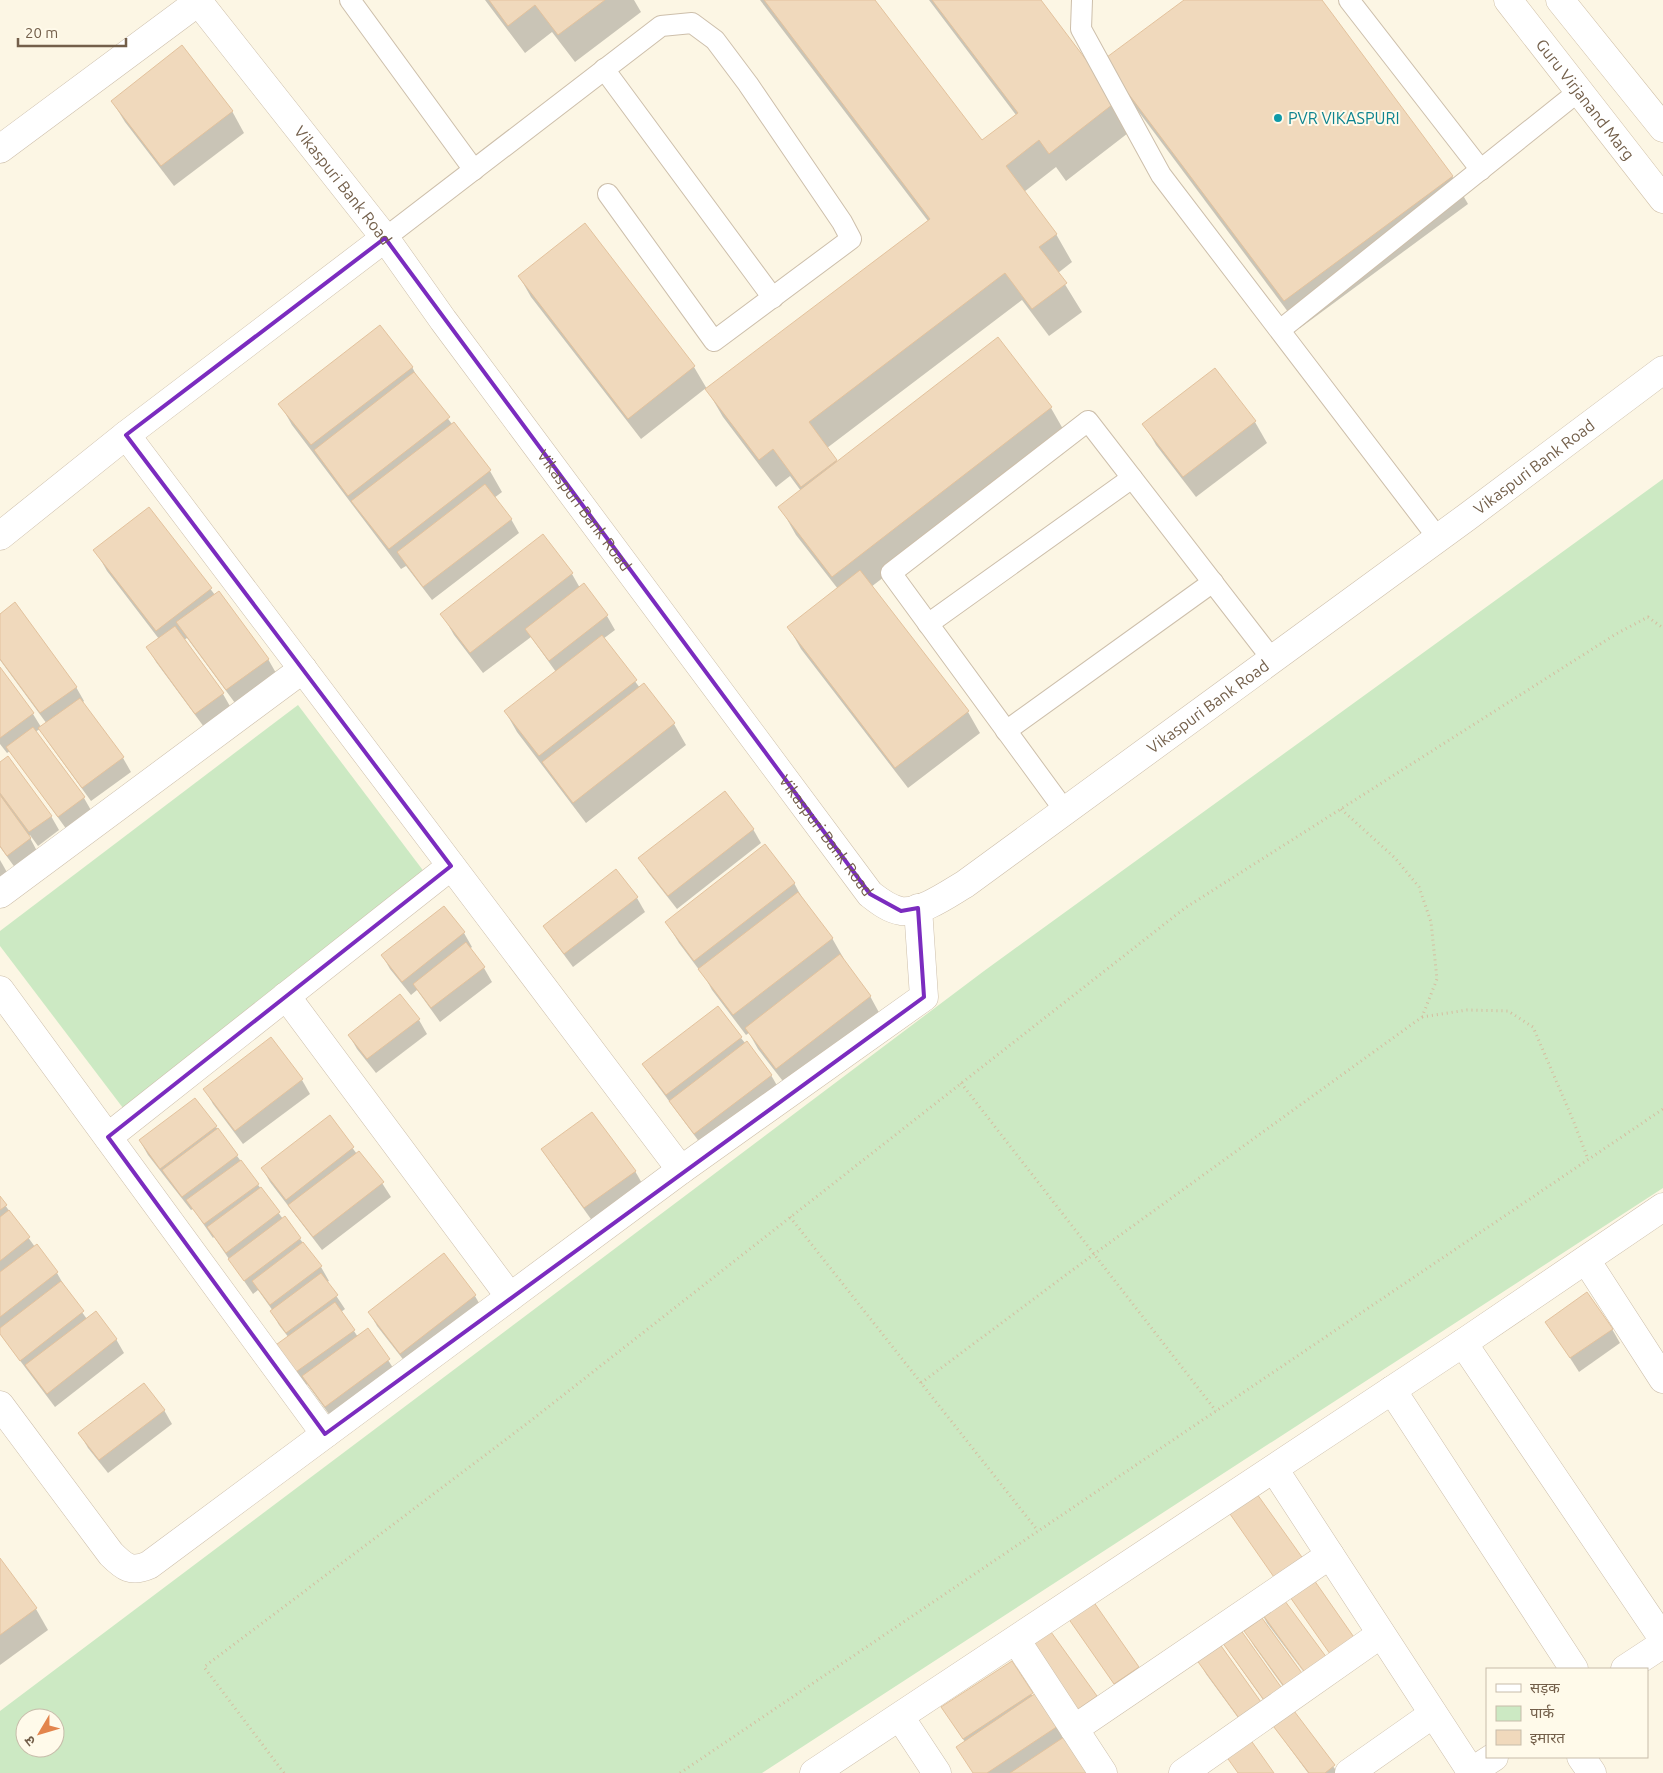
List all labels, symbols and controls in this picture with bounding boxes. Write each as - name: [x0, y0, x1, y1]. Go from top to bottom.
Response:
- scale bar: [18, 15, 125, 47]
- text: 20 m: [25, 24, 58, 41]
- street label: Guru Virjanand Marg: [1533, 35, 1638, 163]
- place label: PVR VIKASPURI: [1288, 109, 1400, 127]
- marker: PVR VIKASPURI: [1272, 112, 1284, 124]
- street label: Vikaspuri Bank Road: [291, 122, 396, 248]
- street label: Vikaspuri Bank Road: [1470, 416, 1598, 518]
- street label: Vikaspuri Bank Road: [534, 446, 635, 574]
- street label: Vikaspuri Bank Road: [1143, 656, 1272, 757]
- street label: Vikaspuri Bank Road: [775, 771, 877, 899]
- legend: [1486, 1668, 1648, 1758]
- text: सड़क: [1530, 1679, 1560, 1696]
- text: पार्क: [1530, 1704, 1554, 1721]
- north arrow: [15, 1708, 65, 1758]
- text: इमारत: [1530, 1729, 1565, 1746]
- text: उ: [20, 1732, 39, 1749]

